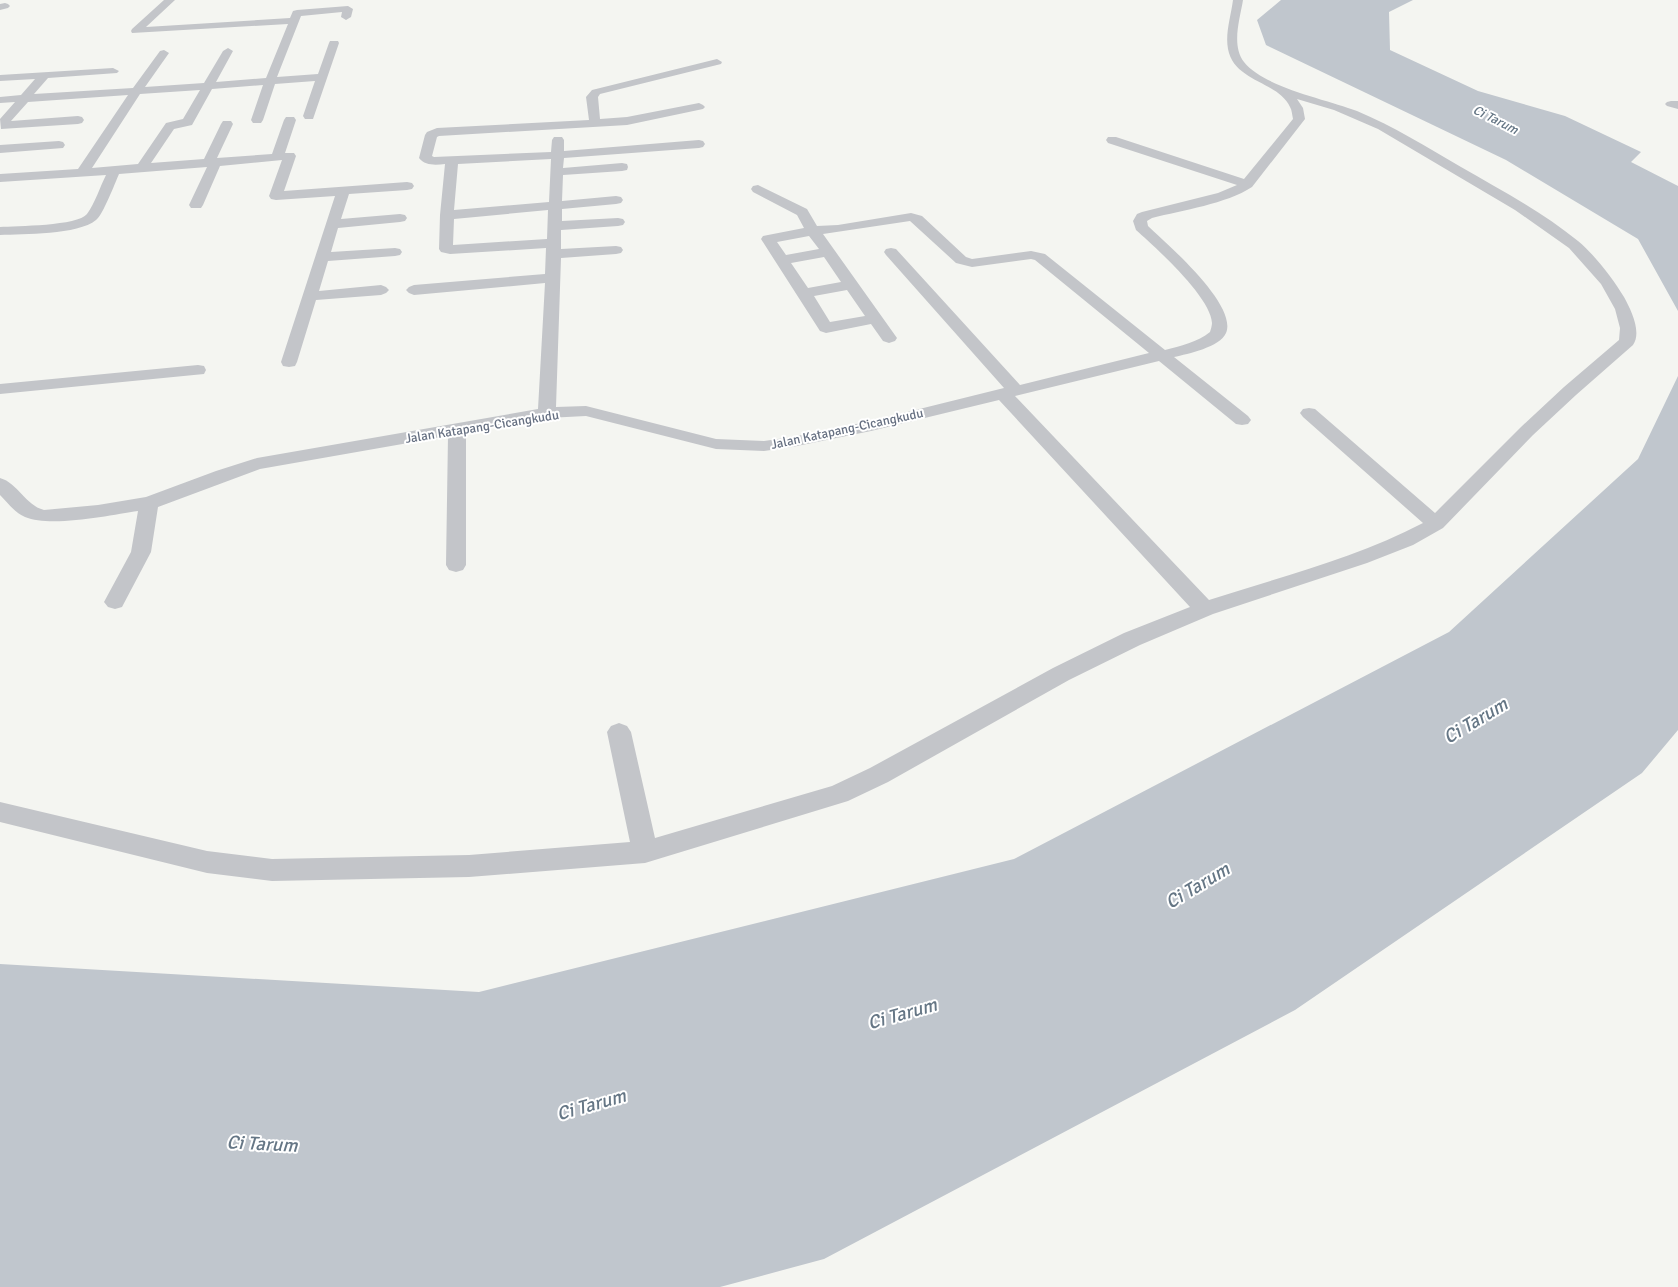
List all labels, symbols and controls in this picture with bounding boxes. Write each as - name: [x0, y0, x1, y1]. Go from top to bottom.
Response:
- water label: Ci Tarum: [1470, 102, 1521, 138]
- street label: Jalan Katapang-Cicangkudu: [770, 405, 925, 453]
- street label: Jalan Katapang-Cicangkudu: [404, 407, 560, 447]
- water label: Ci Tarum: [1439, 692, 1513, 749]
- water label: Ci Tarum: [1161, 857, 1235, 914]
- water label: Ci Tarum: [865, 992, 940, 1035]
- water label: Ci Tarum: [554, 1083, 629, 1126]
- water label: Ci Tarum: [226, 1130, 299, 1158]

